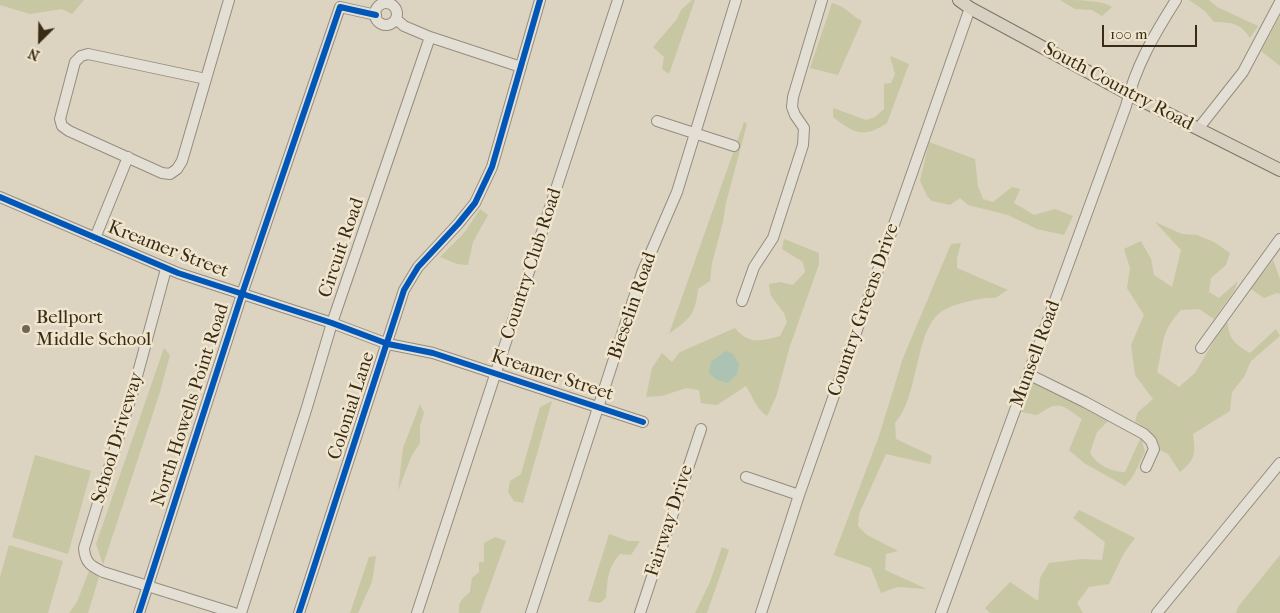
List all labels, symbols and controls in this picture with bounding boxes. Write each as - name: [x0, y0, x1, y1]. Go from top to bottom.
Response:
- north arrow: [15, 15, 65, 65]
- scale bar: [1105, 15, 1200, 47]
- text: 100 m: [1110, 25, 1148, 43]
- street label: South Country Road: [1039, 38, 1197, 136]
- text: N: [26, 44, 42, 64]
- street label: Country Club Road: [497, 185, 567, 343]
- street label: Circuit Road: [314, 195, 370, 301]
- street label: Kreamer Street: [104, 217, 232, 283]
- street label: Country Greens Drive: [824, 220, 904, 400]
- street label: Bieselin Road: [604, 249, 662, 363]
- street label: Munsell Road: [1006, 297, 1066, 411]
- street label: North Howells Point Road: [147, 301, 235, 509]
- place label: Bellport Middle School: [36, 307, 151, 351]
- marker: Bellport Middle School: [20, 323, 32, 335]
- street label: Kreamer Street: [488, 345, 616, 407]
- street label: Colonial Lane: [324, 349, 380, 463]
- street label: School Driveway: [87, 370, 149, 506]
- street label: Fairway Drive: [641, 462, 699, 580]

